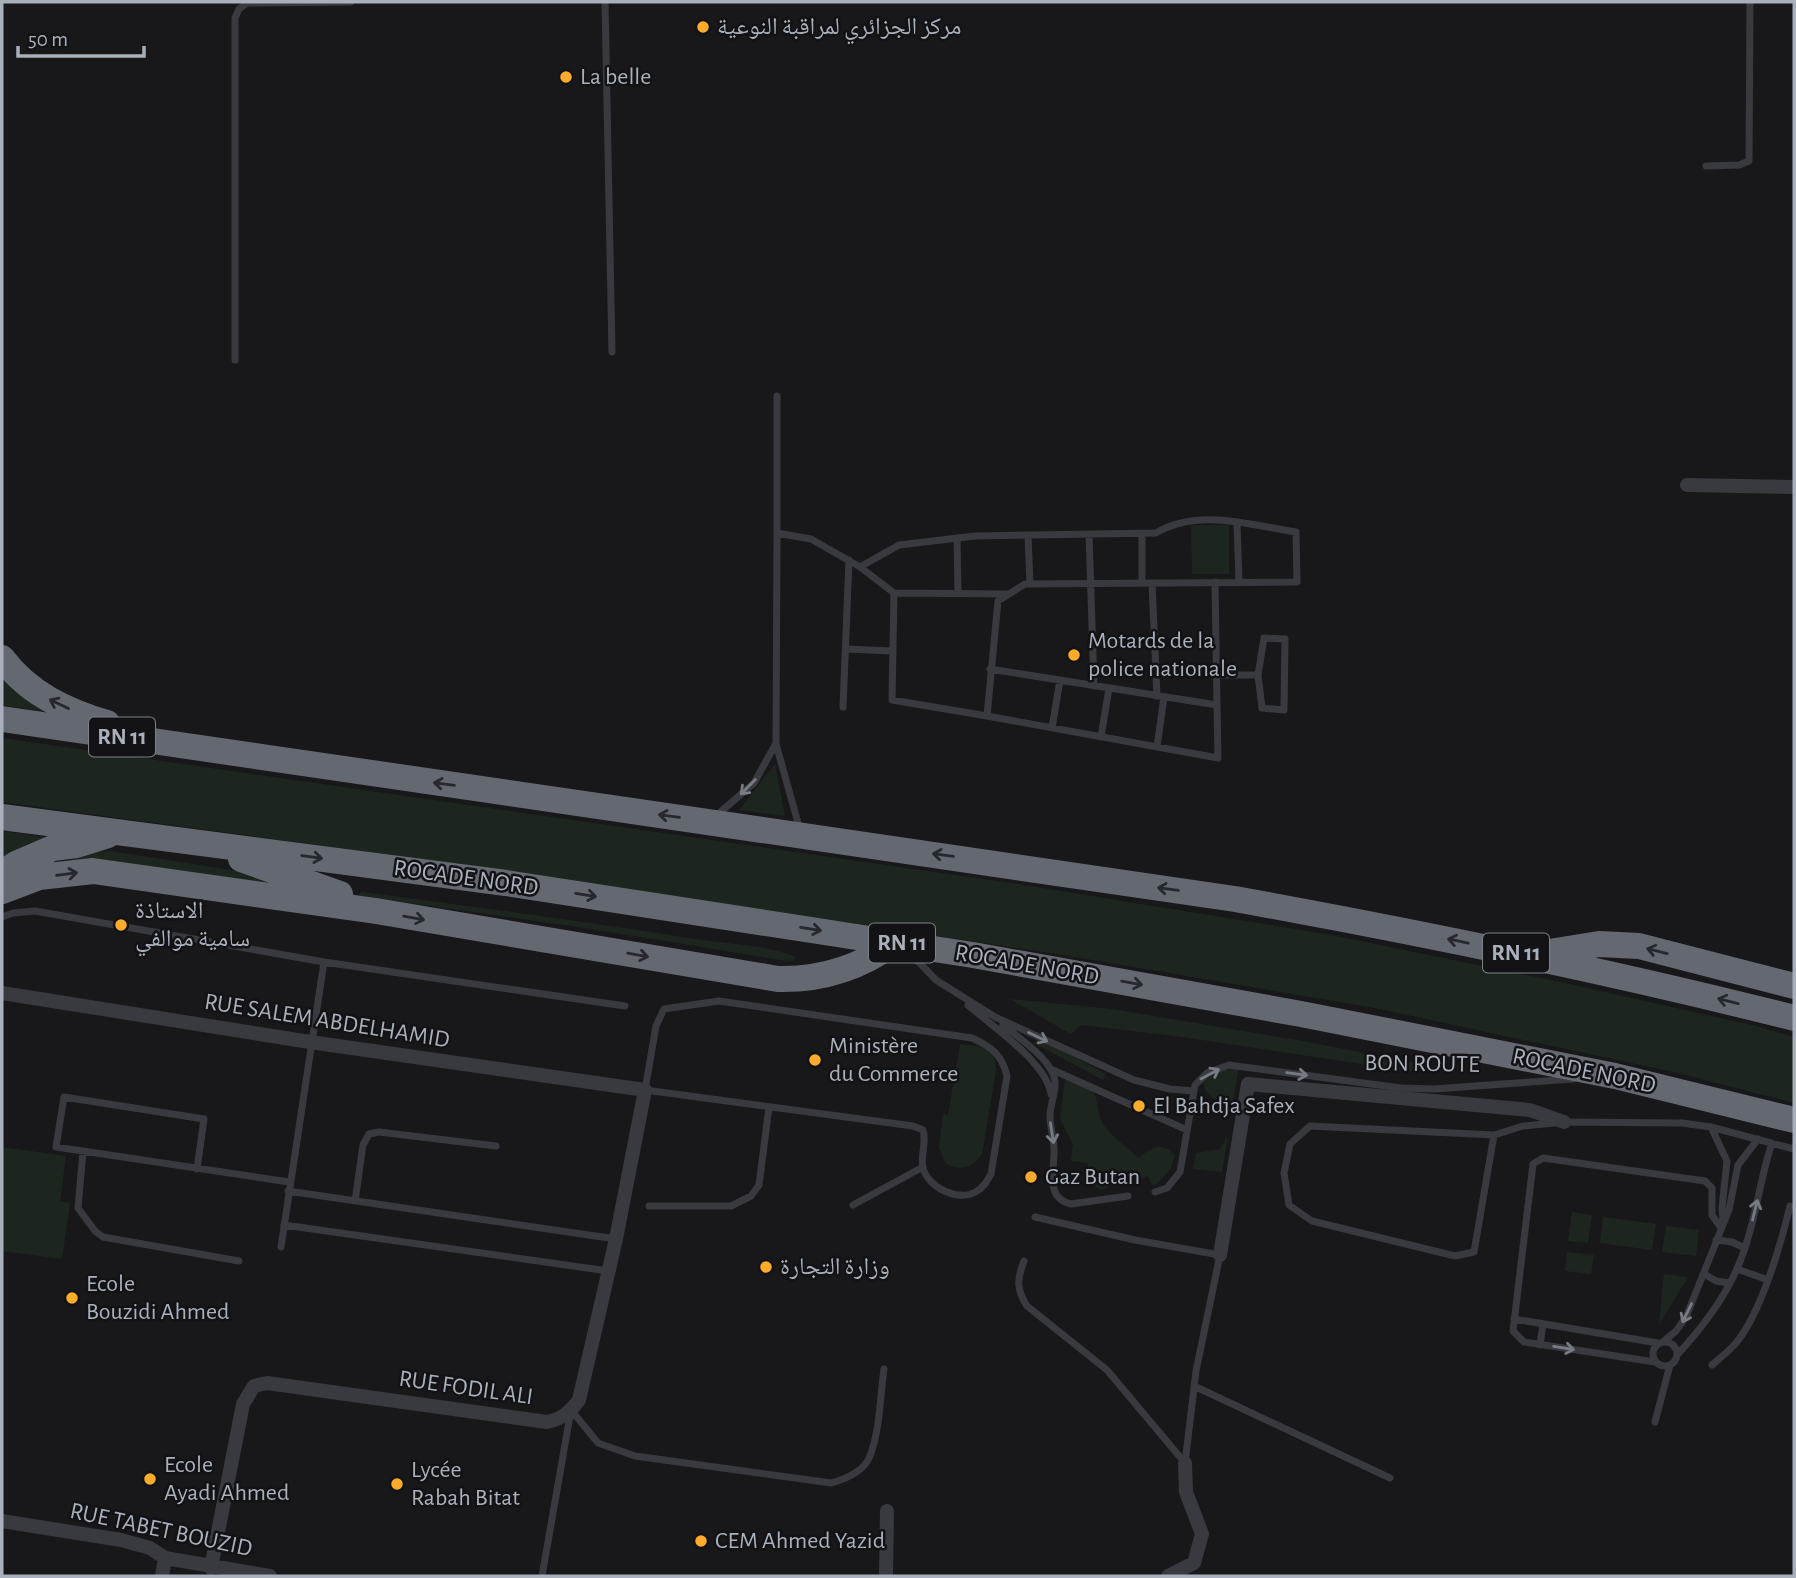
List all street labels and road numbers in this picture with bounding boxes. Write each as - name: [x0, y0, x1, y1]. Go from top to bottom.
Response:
- road number: RN 11: [89, 718, 155, 757]
- street label: ROCADE NORD: [392, 856, 540, 900]
- road number: RN 11: [869, 924, 935, 962]
- road number: RN 11: [1483, 934, 1549, 972]
- street label: ROCADE NORD: [953, 941, 1101, 989]
- street label: RUE SALEM ABDELHAMID: [203, 990, 451, 1052]
- street label: ROCADE NORD: [1510, 1044, 1658, 1098]
- street label: BON ROUTE: [1364, 1051, 1480, 1077]
- street label: RUE FODIL ALI: [397, 1367, 535, 1409]
- street label: RUE TABET BOUZID: [68, 1499, 254, 1561]

